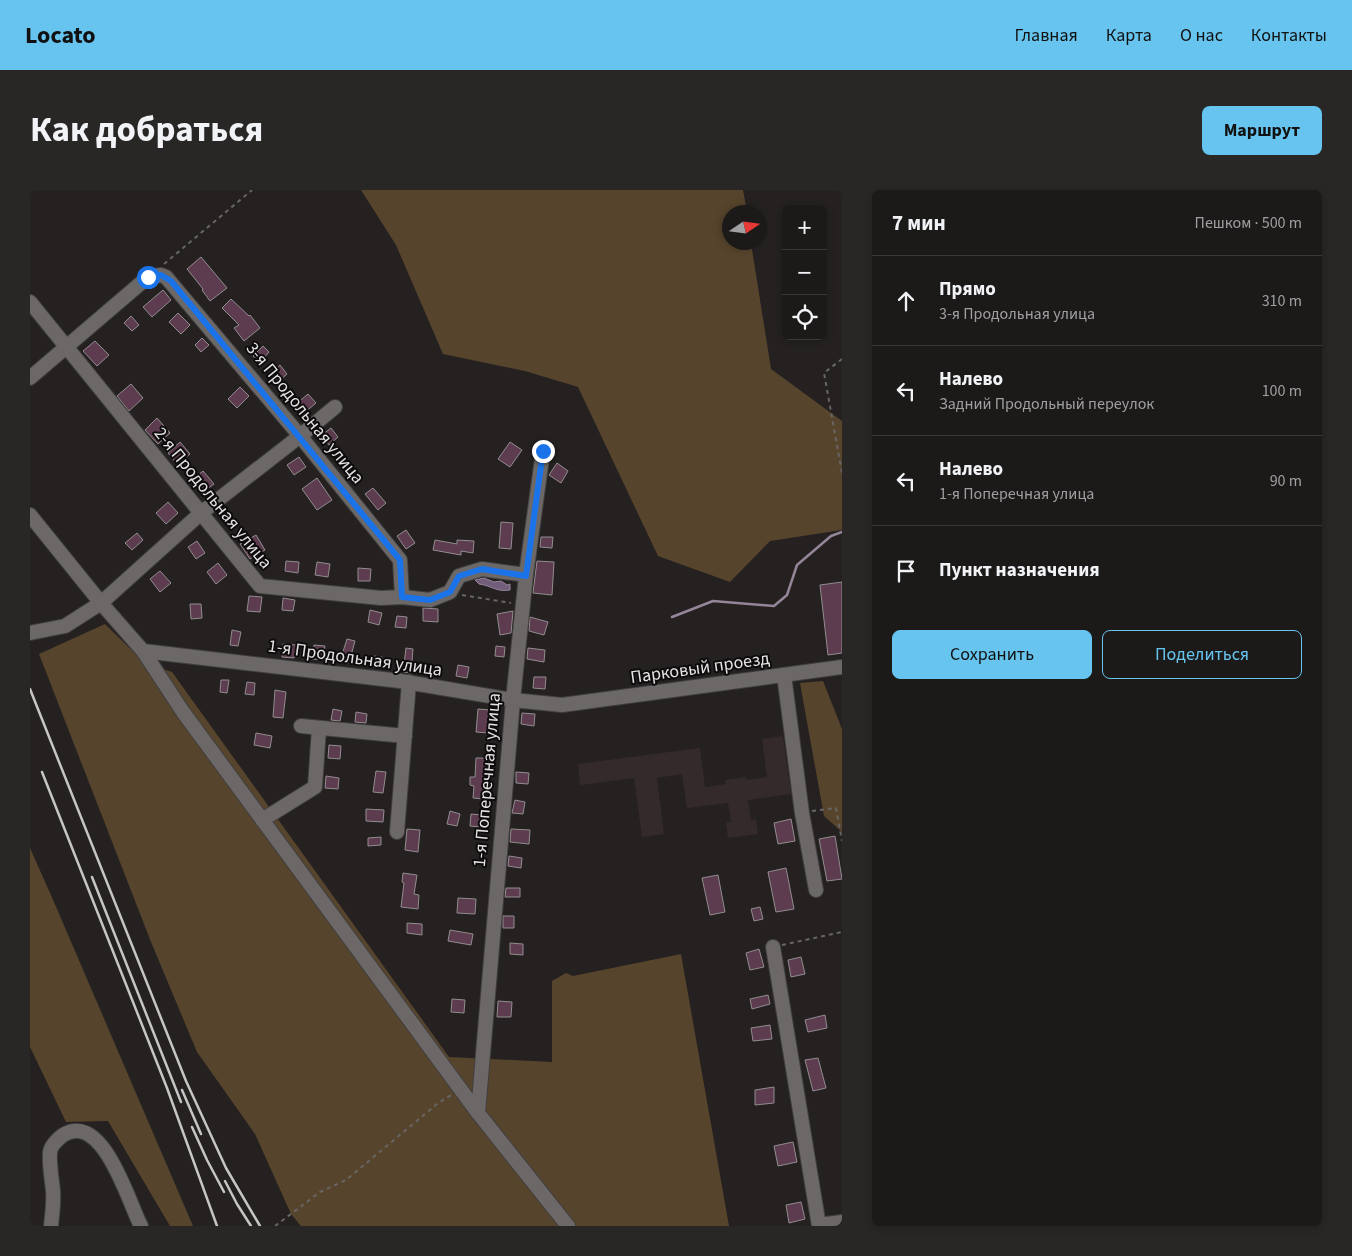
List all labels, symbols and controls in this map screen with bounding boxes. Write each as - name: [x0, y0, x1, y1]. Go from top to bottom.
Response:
- text: Locato: [25, 18, 96, 53]
- text: Главная: [1015, 23, 1078, 48]
- text: Карта: [1106, 23, 1152, 48]
- text: О нас: [1180, 23, 1223, 48]
- text: Контакты: [1251, 23, 1327, 48]
- text: Как добраться: [30, 105, 263, 155]
- button: Маршрут: [1202, 106, 1322, 155]
- north arrow: [722, 205, 767, 250]
- map controls: [782, 205, 827, 340]
- button: +: [782, 205, 827, 250]
- text: 7 мин: [892, 208, 946, 238]
- text: Пешком · 500 m: [1195, 212, 1302, 234]
- button: −: [782, 250, 827, 295]
- route start: [137, 266, 160, 289]
- text: Прямо: [939, 276, 996, 303]
- icon: ahead: [892, 287, 920, 315]
- text: 310 m: [1262, 290, 1302, 312]
- button: locate: [782, 295, 827, 340]
- text: 3-я Продольная улица: [939, 303, 1095, 325]
- street label: 3-я Продольная улица: [240, 337, 370, 489]
- text: Налево: [939, 366, 1003, 393]
- icon: left: [892, 377, 920, 405]
- text: 100 m: [1262, 380, 1302, 402]
- text: Задний Продольный переулок: [939, 393, 1154, 415]
- street label: 2-я Продольная улица: [148, 422, 278, 574]
- route end: [532, 440, 555, 463]
- text: Налево: [939, 456, 1003, 483]
- icon: left: [892, 467, 920, 495]
- text: 90 m: [1270, 470, 1302, 492]
- text: 1-я Поперечная улица: [939, 483, 1094, 505]
- icon: arrive: [892, 557, 920, 585]
- text: Пункт назначения: [939, 557, 1100, 584]
- button: Сохранить: [892, 630, 1092, 679]
- button: Поделиться: [1102, 630, 1302, 679]
- street label: 1-я Продольная улица: [266, 633, 444, 683]
- street label: Парковый проезд: [629, 646, 772, 690]
- street label: 1-я Поперечная улица: [467, 692, 507, 868]

